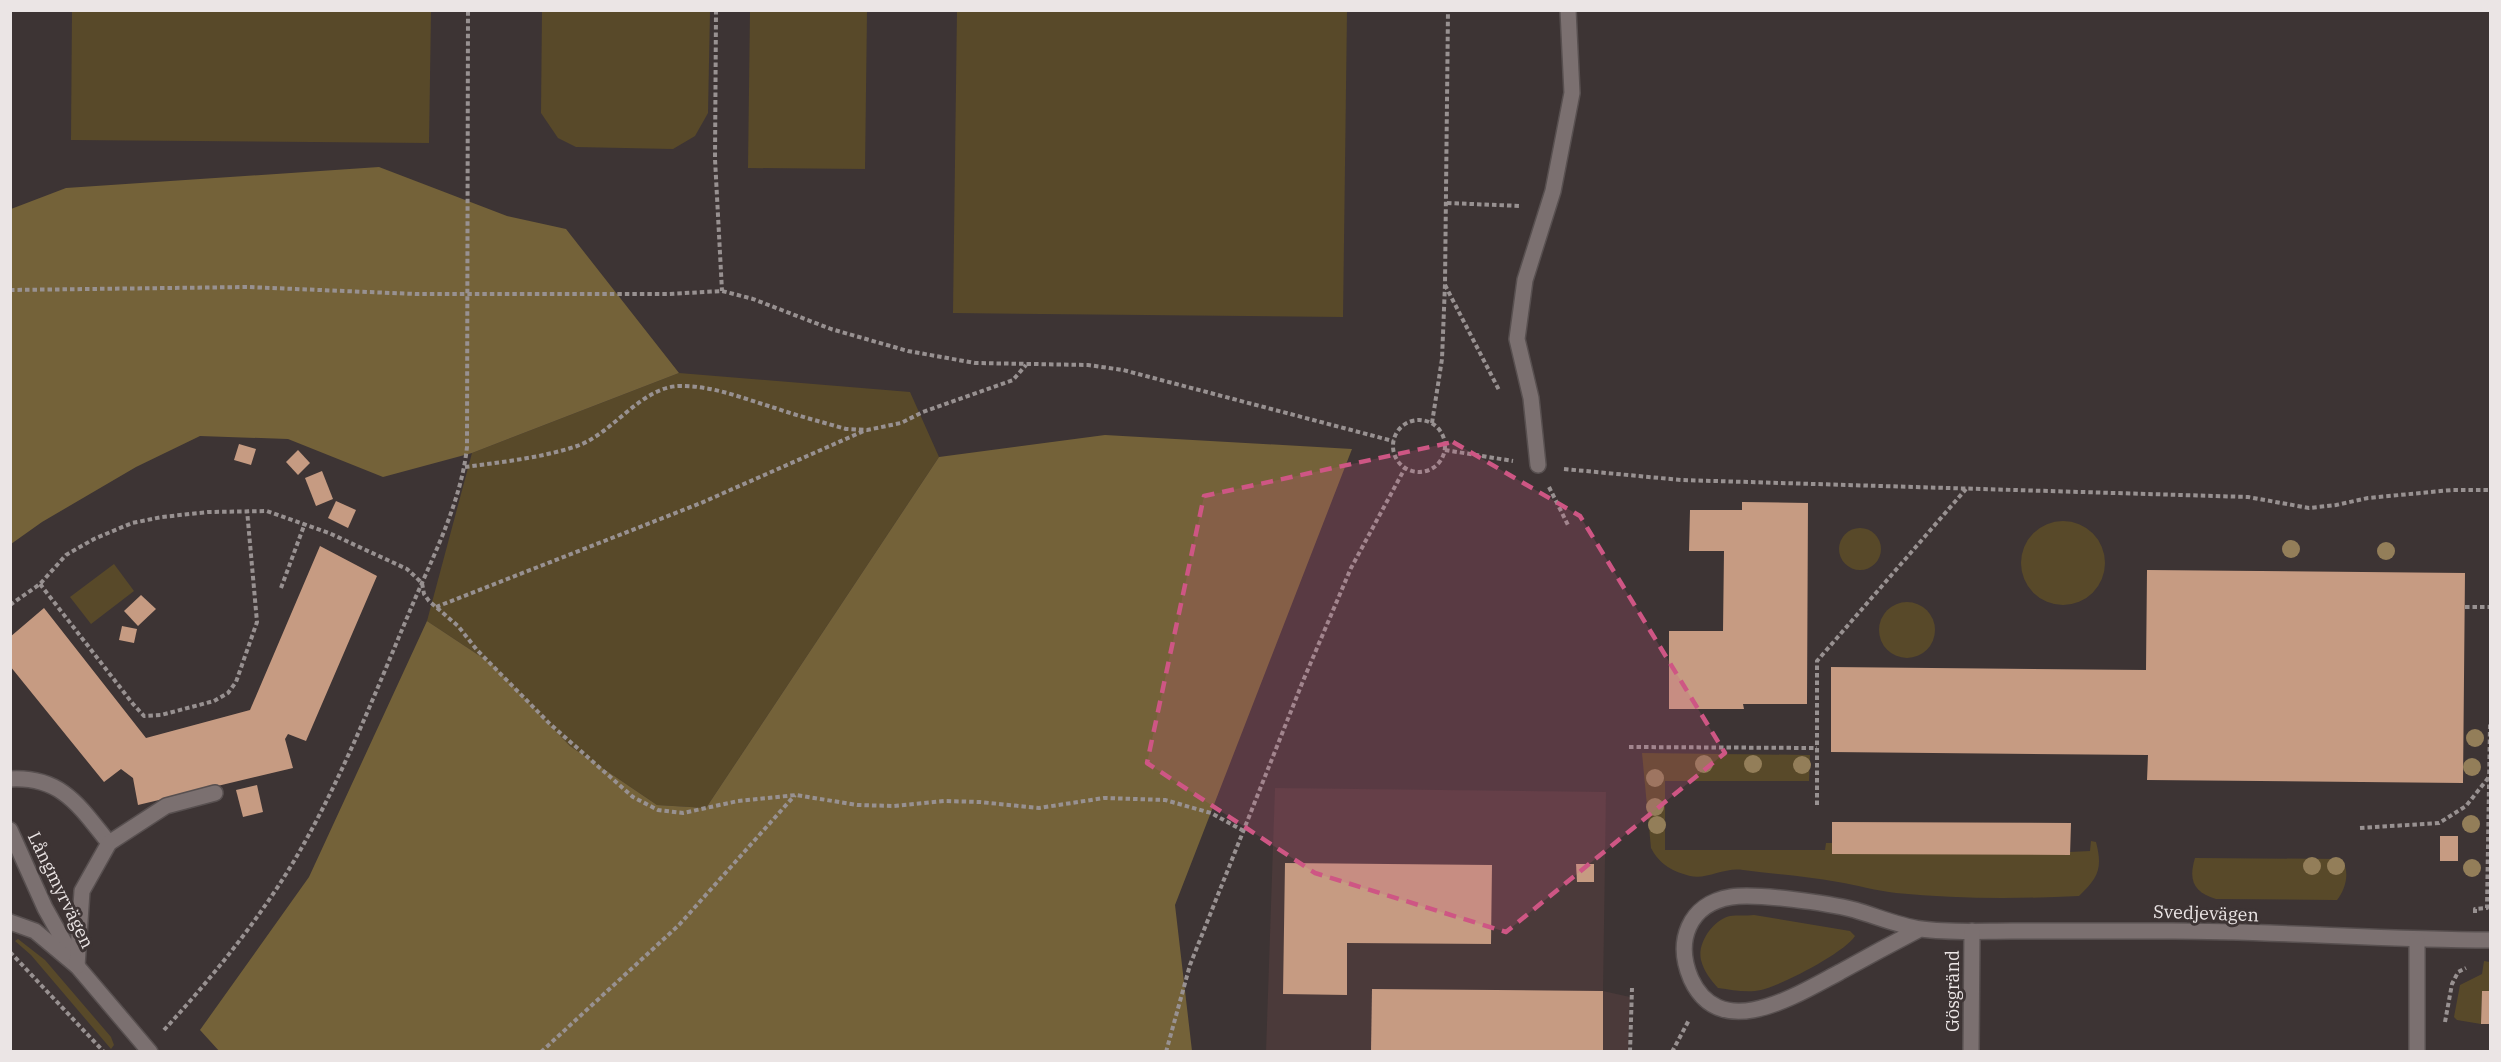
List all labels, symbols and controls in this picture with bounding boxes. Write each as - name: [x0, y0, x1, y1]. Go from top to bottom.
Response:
- street label: Långmyrvägen: [23, 828, 99, 952]
- street label: Svedjevägen: [2153, 900, 2259, 926]
- street label: Gösgränd: [1941, 950, 1964, 1032]

